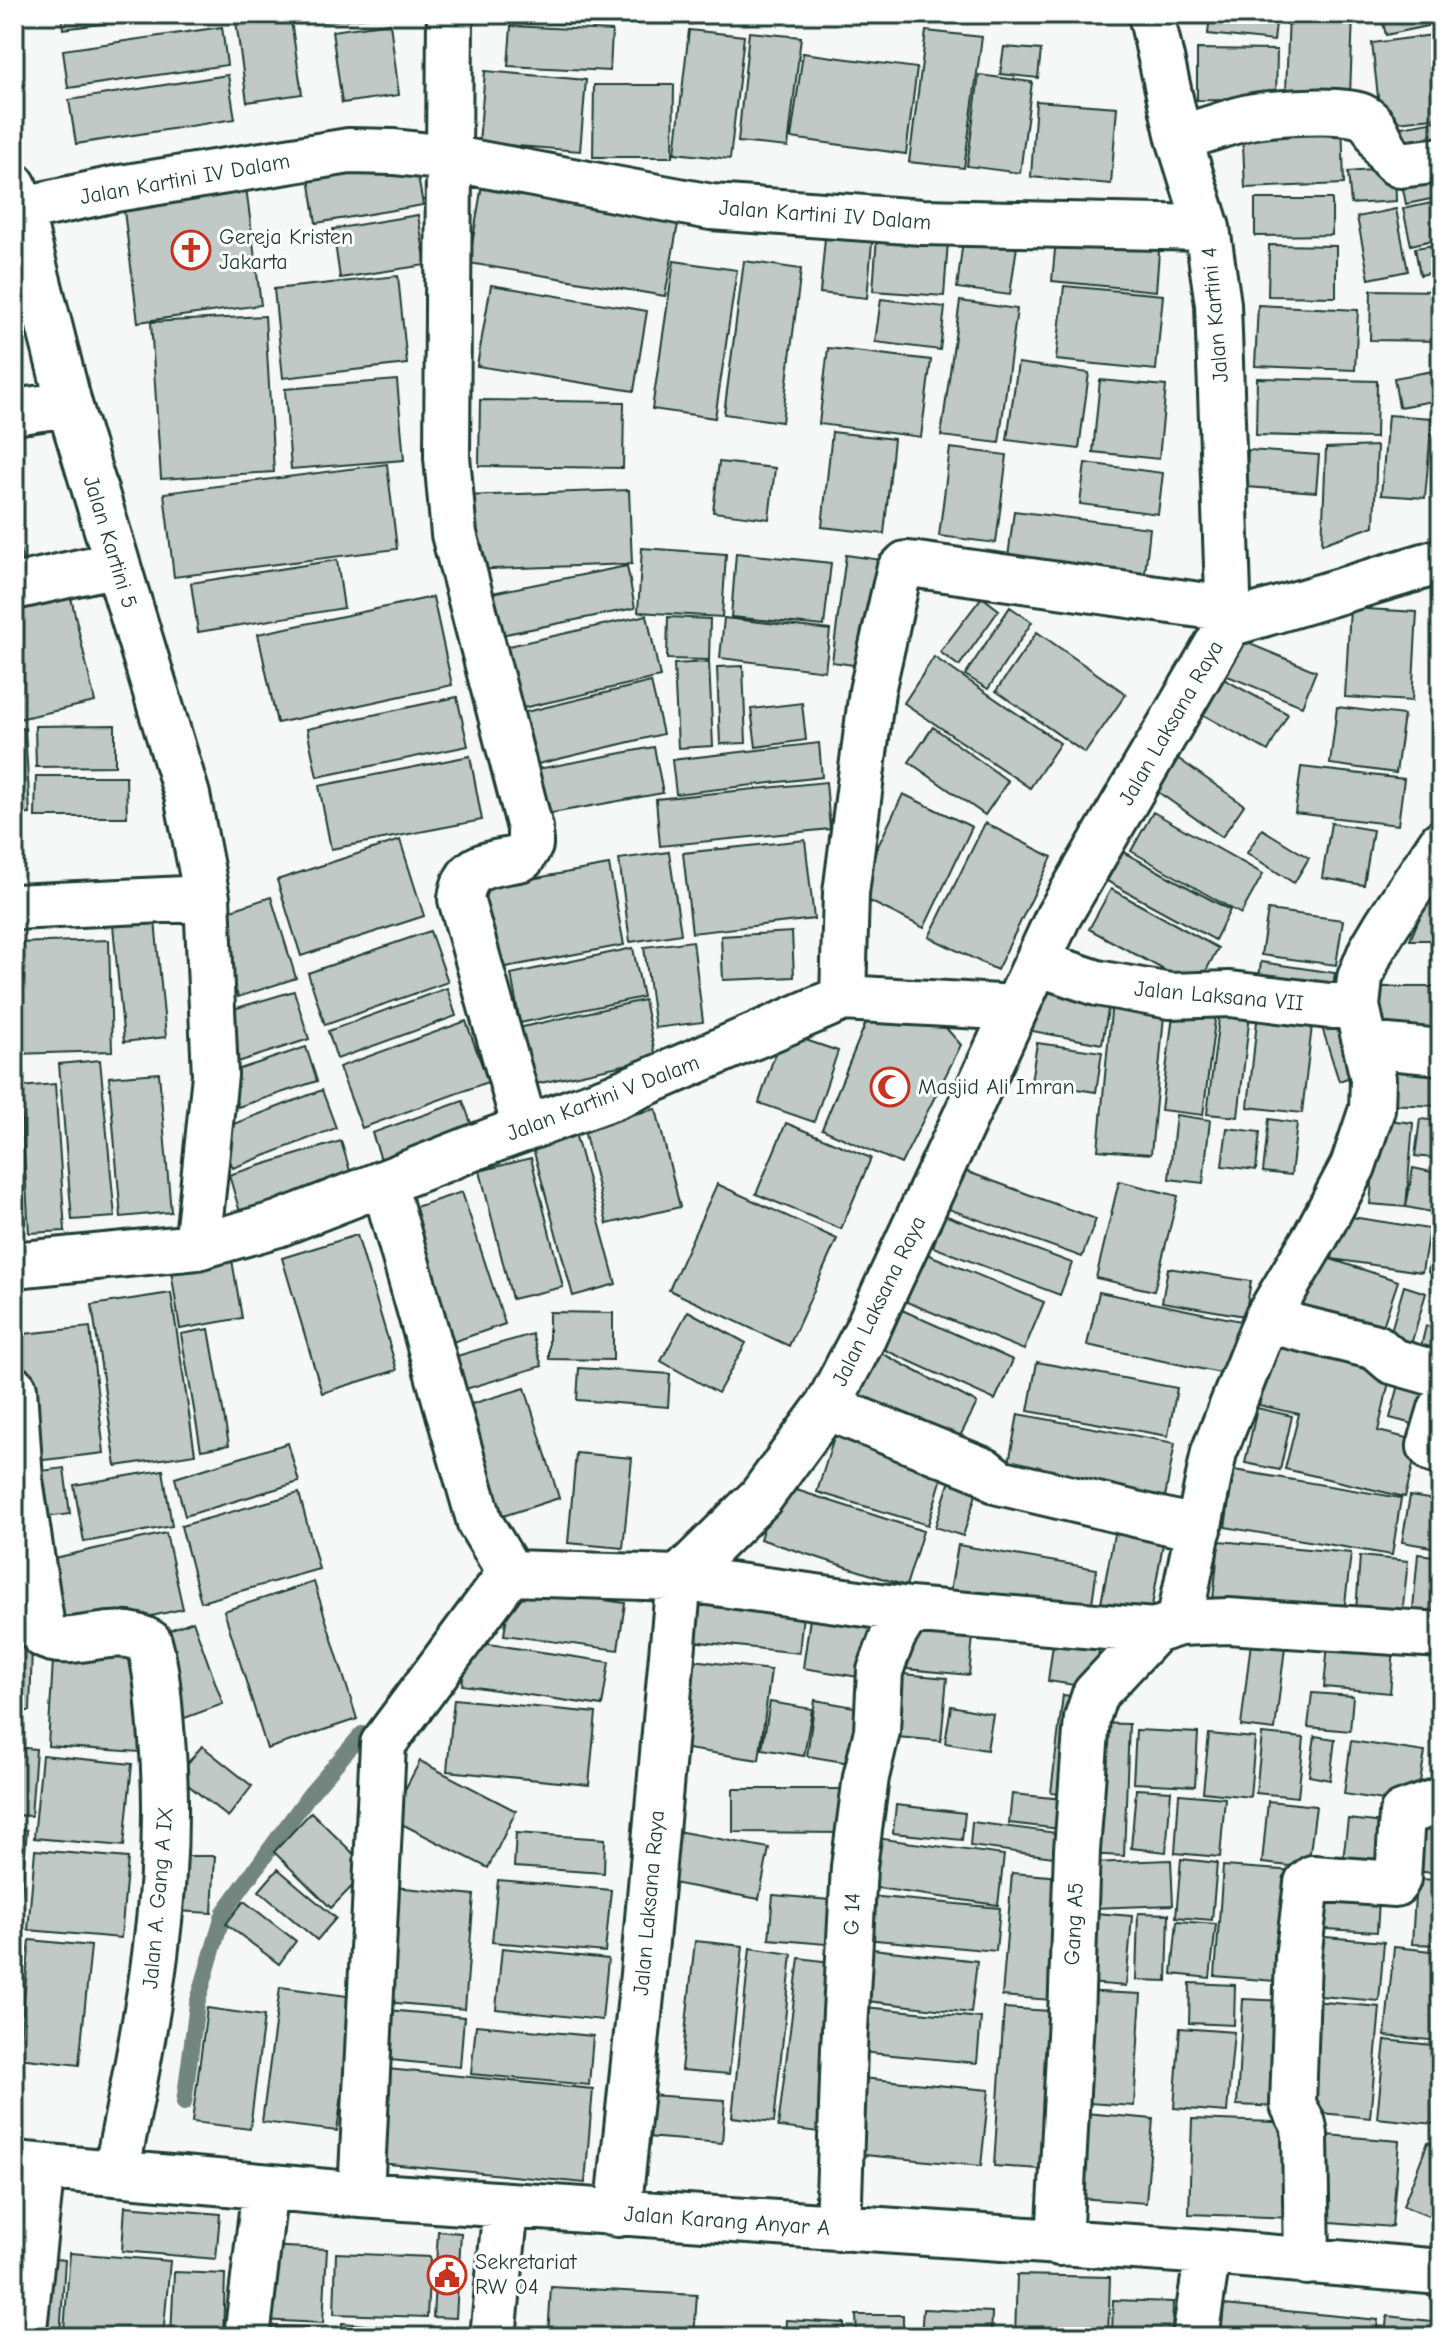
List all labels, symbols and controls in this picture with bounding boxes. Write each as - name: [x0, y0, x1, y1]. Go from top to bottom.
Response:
- street label: Jalan Kartini IV Dalam: [78, 148, 292, 210]
- street label: Jalan Kartini IV Dalam: [718, 195, 932, 235]
- place label: Gereja Kristen Jakarta: [219, 224, 353, 275]
- church icon: Gereja Kristen Jakarta: [170, 229, 212, 271]
- street label: Jalan Kartini 4: [1196, 246, 1234, 384]
- street label: Jalan Kartini 5: [78, 473, 142, 611]
- street label: Jalan Laksana Raya: [1113, 636, 1229, 810]
- street label: Jalan Laksana VII: [1133, 976, 1305, 1016]
- street label: Jalan Kartini V Dalam: [503, 1049, 703, 1147]
- mosque icon: Masjid Ali Imran: [869, 1066, 911, 1108]
- place label: Masjid Ali Imran: [918, 1074, 1075, 1100]
- street label: Jalan Laksana Raya: [827, 1212, 931, 1390]
- street label: Jalan A. Gang A IX: [137, 1806, 179, 1990]
- street label: Jalan Laksana Raya: [628, 1809, 670, 1997]
- street label: Gang A5: [1059, 1882, 1089, 1966]
- street label: G 14: [838, 1892, 866, 1936]
- street label: Jalan Karang Anyar A: [623, 2201, 831, 2241]
- place label: Sekretariat RW 04: [475, 2249, 577, 2300]
- public building icon: Sekretariat RW 04: [426, 2254, 468, 2296]

